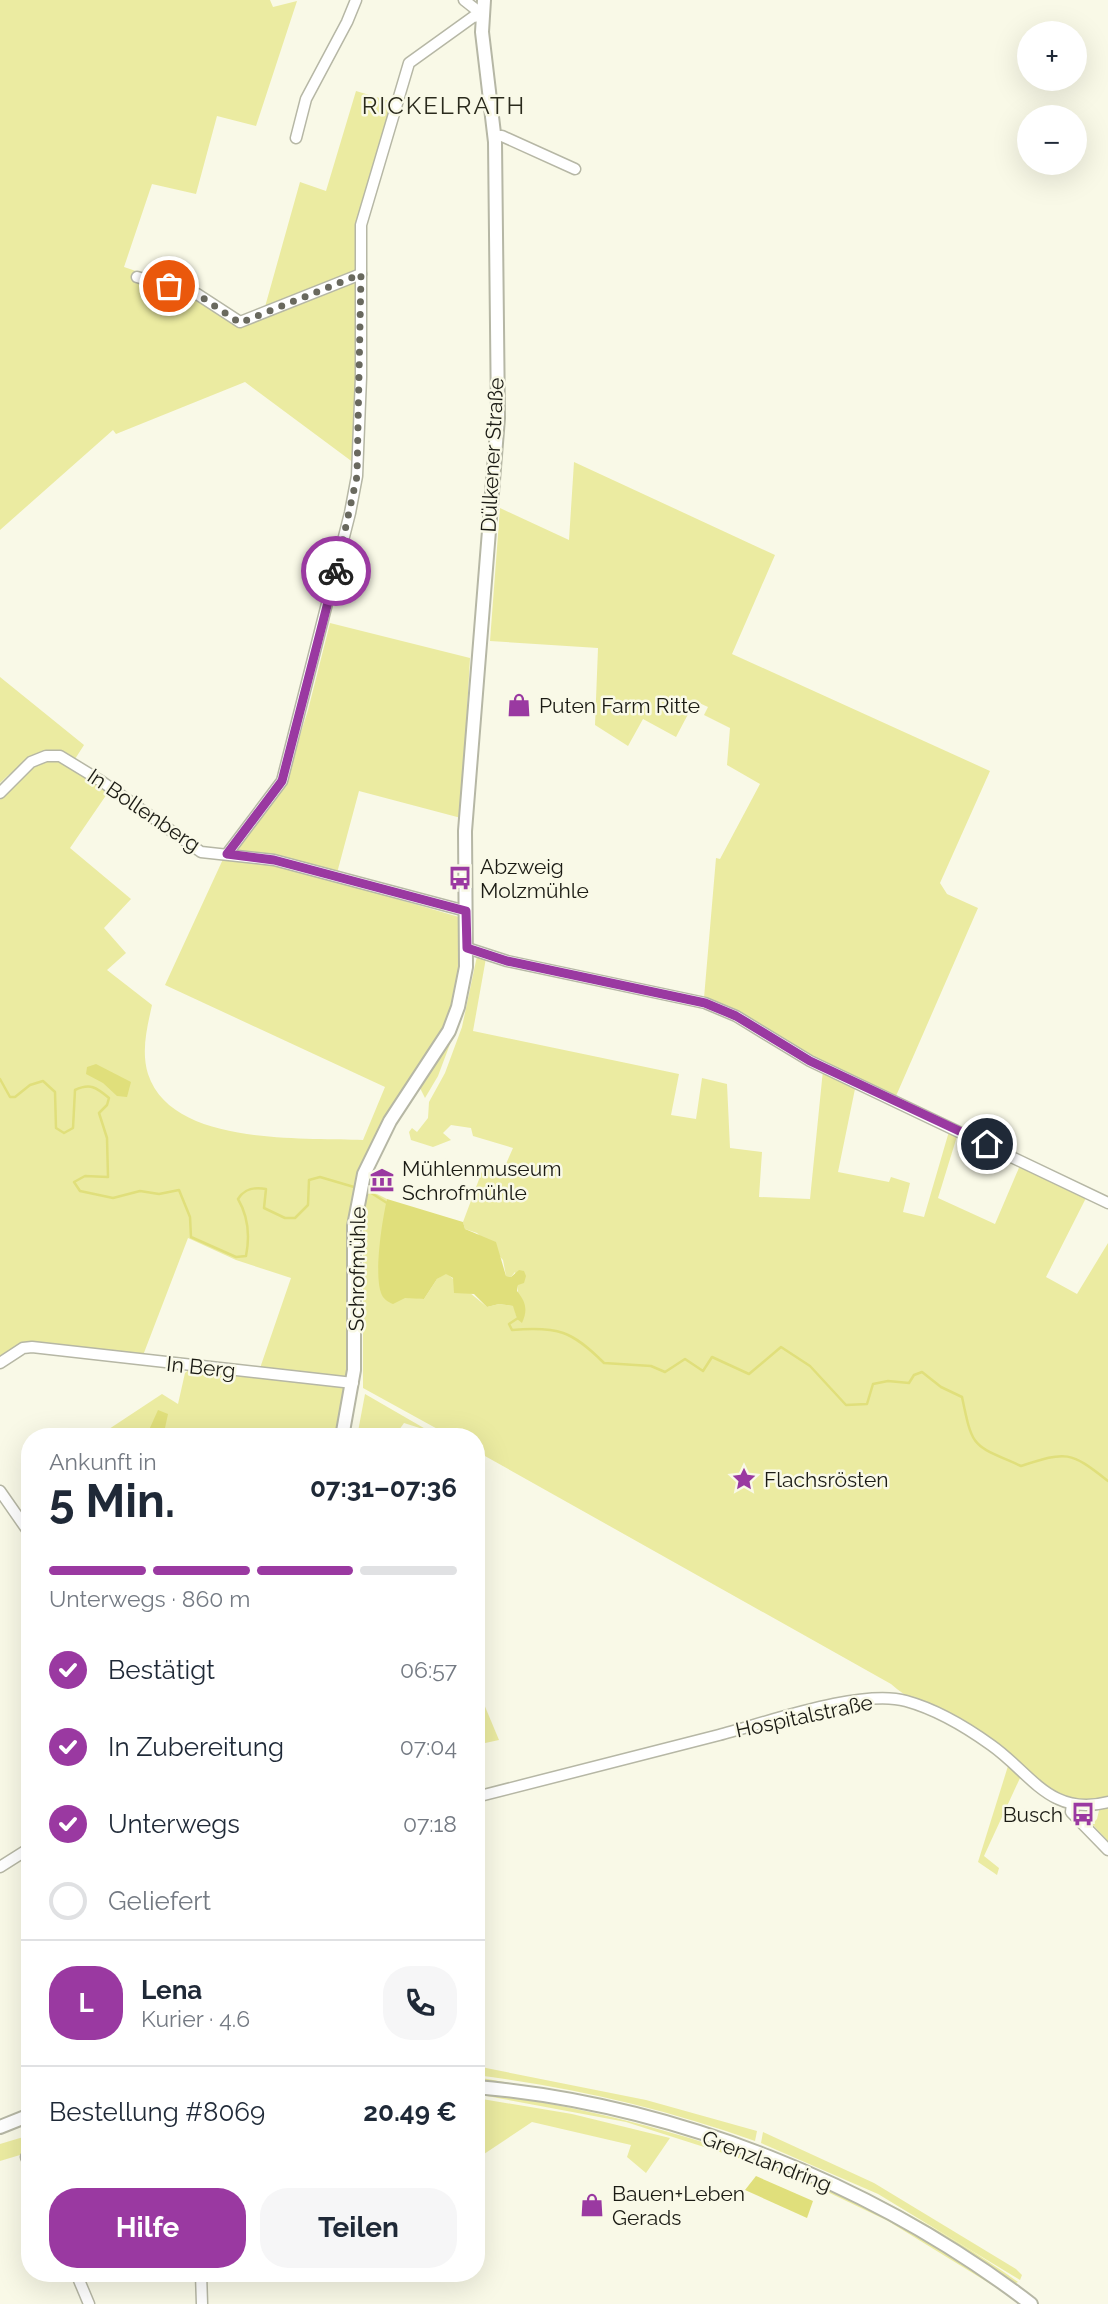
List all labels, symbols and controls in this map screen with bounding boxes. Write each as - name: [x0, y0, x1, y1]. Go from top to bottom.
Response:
- map controls: [1017, 21, 1087, 175]
- button: +: [1017, 21, 1087, 91]
- district label: RICKELRATH: [362, 91, 526, 120]
- button: −: [1017, 105, 1087, 175]
- pin: [139, 256, 199, 316]
- icon: bag: [150, 267, 188, 305]
- street label: Dülkener Straße: [475, 377, 509, 533]
- courier: [301, 536, 371, 606]
- icon: bike: [317, 552, 355, 590]
- shop icon: Puten Farm Ritte: [505, 691, 533, 719]
- place label: Puten Farm Ritte: [539, 693, 700, 718]
- street label: In Bollenberg: [83, 763, 205, 857]
- place label: Abzweig Molzmühle: [480, 854, 589, 903]
- bus stop icon: Abzweig Molzmühle: [446, 864, 474, 892]
- pin: [957, 1114, 1017, 1174]
- icon: home: [968, 1125, 1006, 1163]
- place label: Mühlenmuseum Schrofmühle: [402, 1156, 561, 1205]
- museum icon: Mühlenmuseum Schrofmühle: [368, 1166, 396, 1194]
- street label: Schrofmühle: [343, 1206, 371, 1332]
- street label: In Berg: [165, 1351, 237, 1383]
- text: Ankunft in: [49, 1448, 157, 1475]
- place icon: Flachsrösten: [730, 1465, 758, 1493]
- place label: Flachsrösten: [764, 1467, 889, 1492]
- text: 07:31–07:36: [310, 1473, 457, 1503]
- text: 5 Min.: [49, 1474, 175, 1528]
- text: Unterwegs · 860 m: [49, 1585, 250, 1612]
- icon: check: [49, 1651, 87, 1689]
- text: Bestätigt: [108, 1655, 215, 1685]
- text: 06:57: [400, 1656, 457, 1683]
- street label: Hospitalstraße: [733, 1689, 875, 1743]
- icon: check: [49, 1728, 87, 1766]
- text: In Zubereitung: [108, 1732, 284, 1762]
- text: 07:04: [400, 1733, 457, 1760]
- bus stop icon: Busch: [1069, 1800, 1097, 1828]
- place label: Busch: [1003, 1802, 1063, 1827]
- icon: check: [49, 1805, 87, 1843]
- text: Unterwegs: [108, 1809, 240, 1839]
- text: 07:18: [403, 1810, 457, 1837]
- text: Geliefert: [108, 1886, 211, 1916]
- button: phone: [383, 1966, 457, 2040]
- text: Lena: [141, 1975, 202, 2005]
- text: L: [78, 1988, 94, 2018]
- text: Kurier · 4.6: [141, 2005, 250, 2032]
- text: Bestellung #8069: [49, 2097, 265, 2127]
- text: 20.49 €: [363, 2097, 457, 2127]
- street label: Grenzlandring: [699, 2125, 835, 2197]
- place label: Bauen+Leben Gerads: [612, 2181, 745, 2230]
- button: Hilfe: [49, 2188, 246, 2268]
- button: Teilen: [260, 2188, 457, 2268]
- shop icon: Bauen+Leben Gerads: [578, 2191, 606, 2219]

